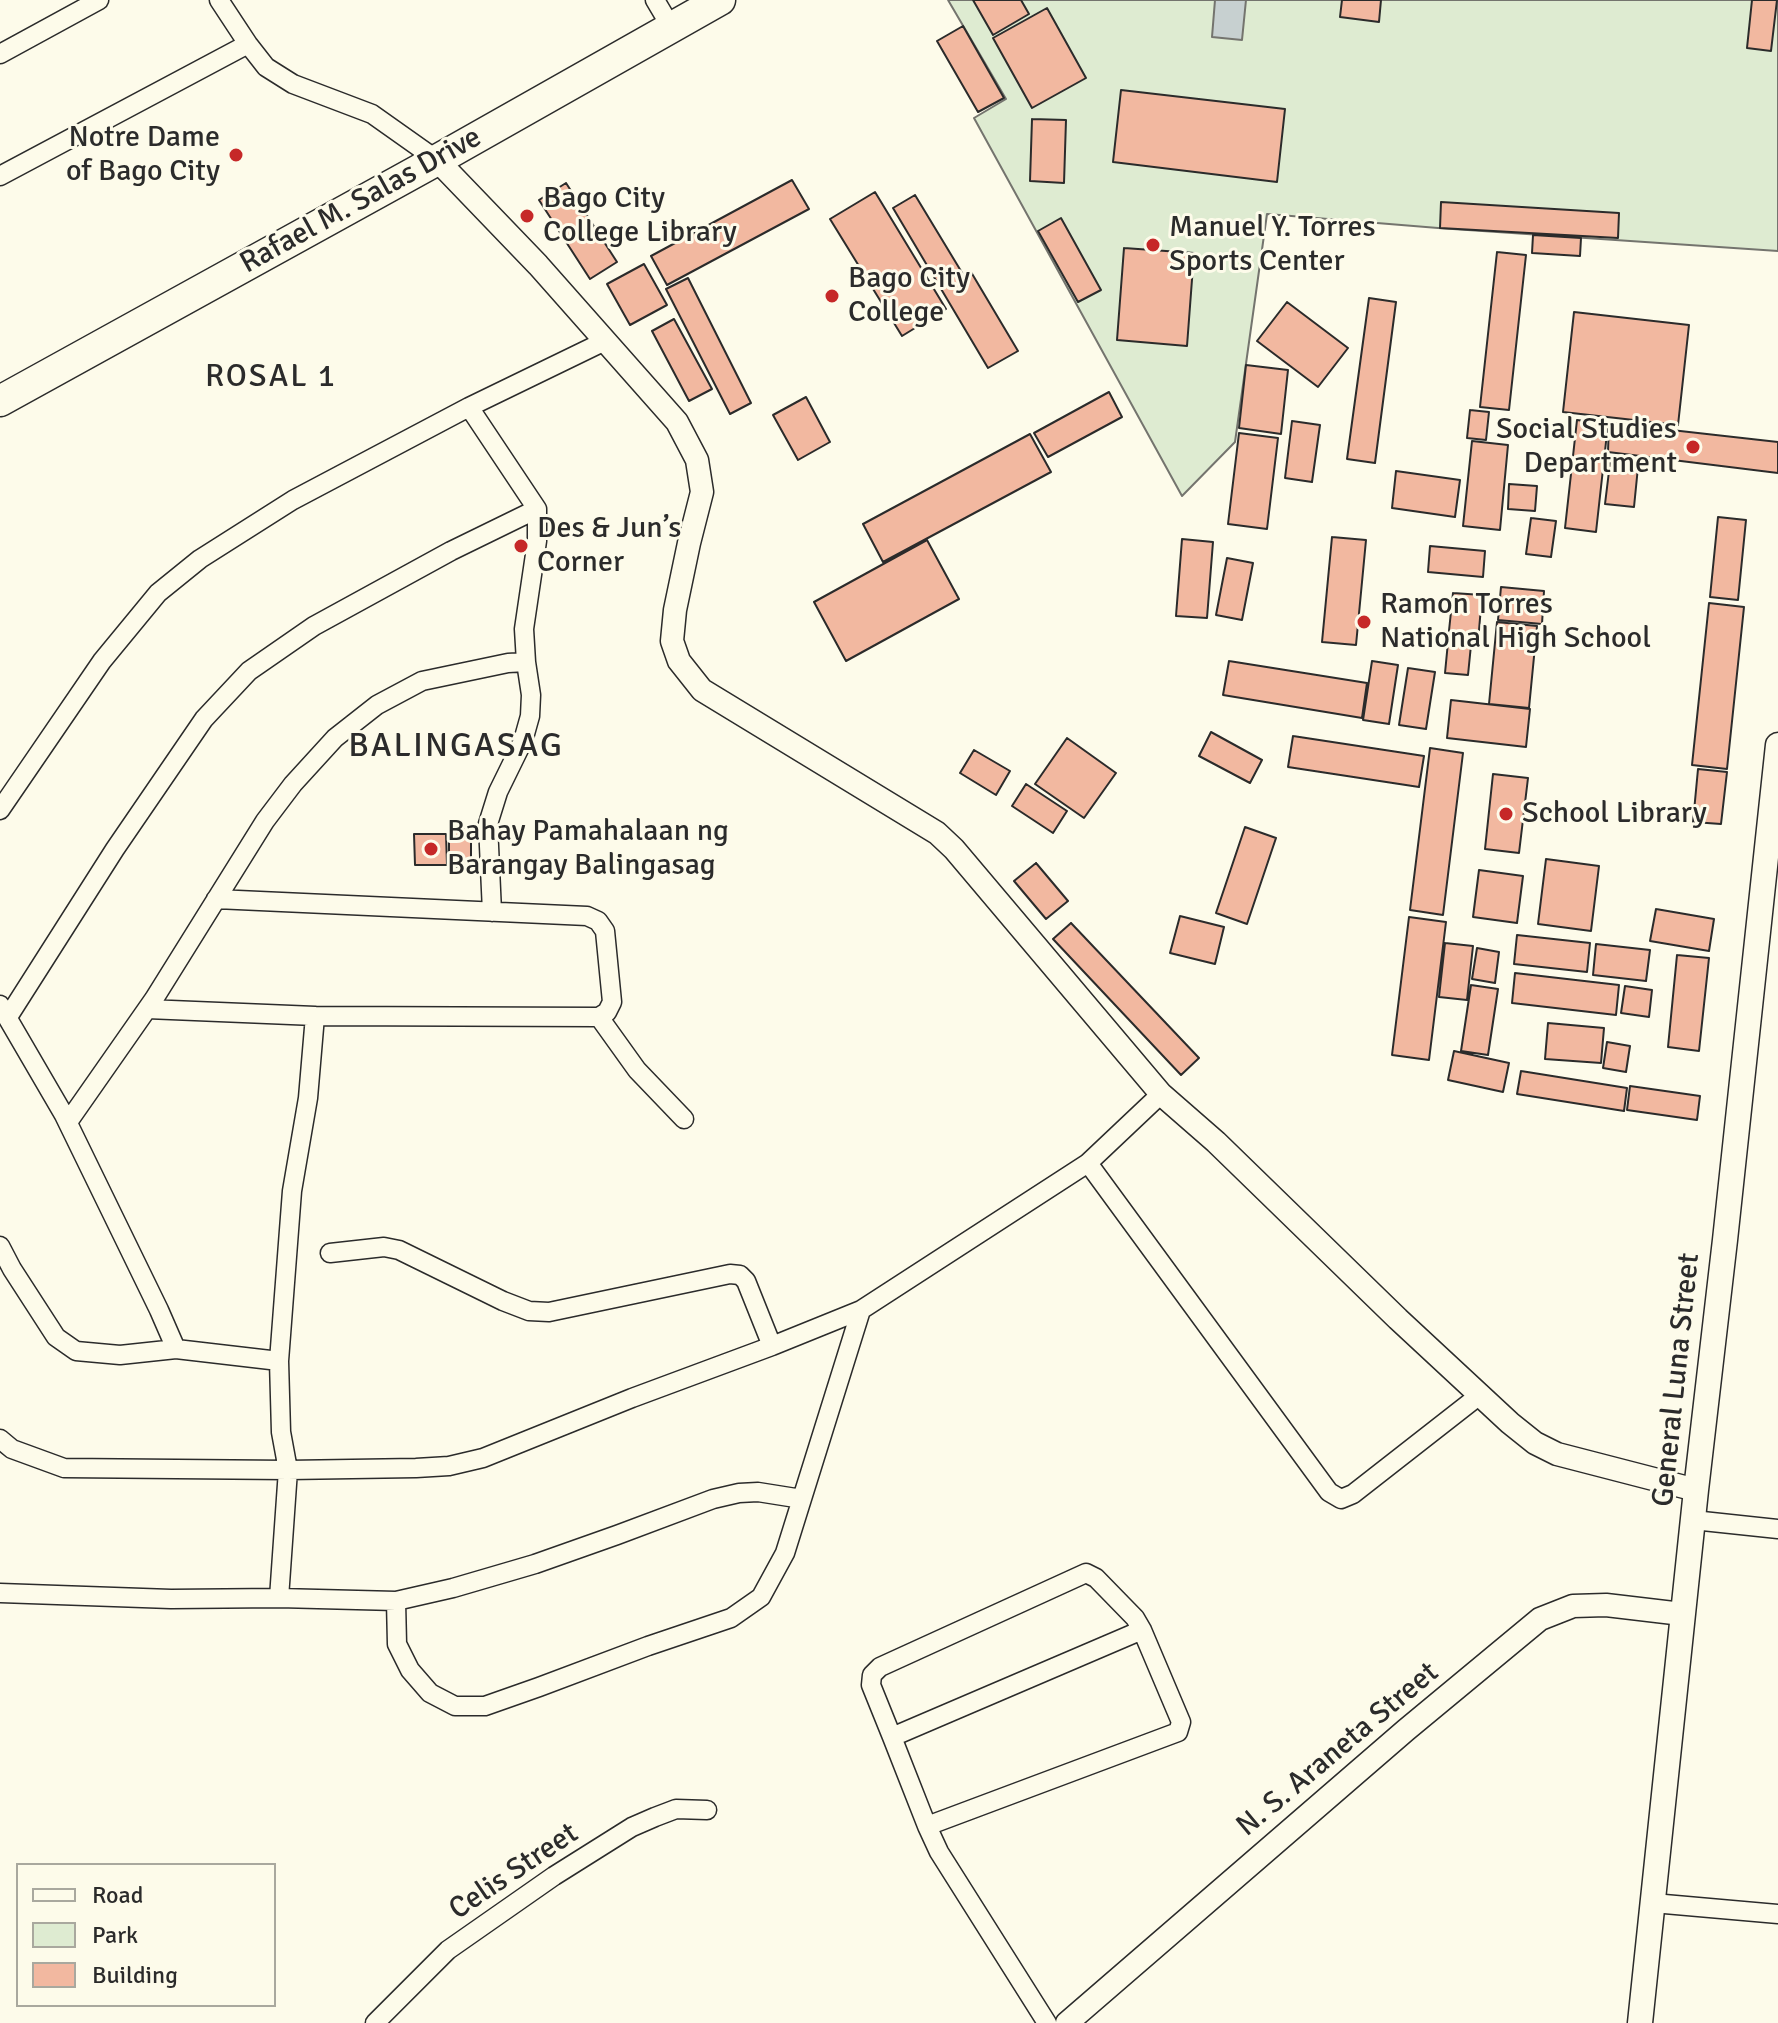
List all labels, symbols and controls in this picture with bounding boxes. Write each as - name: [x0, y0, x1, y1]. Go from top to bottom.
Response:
- place label: Notre Dame of Bago City: [66, 120, 220, 190]
- street label: Rafael M. Salas Drive: [234, 120, 488, 282]
- marker: Notre Dame of Bago City: [227, 146, 245, 164]
- place label: Bago City College Library: [543, 181, 737, 252]
- marker: Bago City College Library: [518, 207, 536, 225]
- place label: Manuel Y. Torres Sports Center: [1169, 210, 1376, 280]
- marker: Manuel Y. Torres Sports Center: [1144, 236, 1162, 254]
- place label: Bago City College: [848, 261, 970, 332]
- marker: Bago City College: [823, 287, 841, 305]
- district label: ROSAL 1: [205, 359, 337, 397]
- place label: Social Studies Department: [1496, 412, 1677, 482]
- marker: Social Studies Department: [1684, 438, 1702, 456]
- place label: Des & Jun’s Corner: [537, 511, 681, 582]
- marker: Des & Jun’s Corner: [512, 537, 530, 555]
- place label: Ramon Torres National High School: [1380, 587, 1651, 658]
- marker: Ramon Torres National High School: [1355, 613, 1373, 631]
- district label: BALINGASAG: [348, 727, 564, 767]
- place label: School Library: [1522, 796, 1707, 832]
- marker: School Library: [1497, 805, 1515, 823]
- place label: Bahay Pamahalaan ng Barangay Balingasag: [447, 814, 729, 884]
- marker: Bahay Pamahalaan ng Barangay Balingasag: [422, 840, 440, 858]
- street label: General Luna Street: [1646, 1251, 1708, 1509]
- street label: N. S. Araneta Street: [1230, 1655, 1446, 1845]
- street label: Celis Street: [443, 1816, 585, 1928]
- legend: [16, 1863, 276, 2007]
- text: Road: [92, 1880, 143, 1910]
- text: Park: [92, 1920, 138, 1950]
- text: Building: [92, 1960, 178, 1990]

